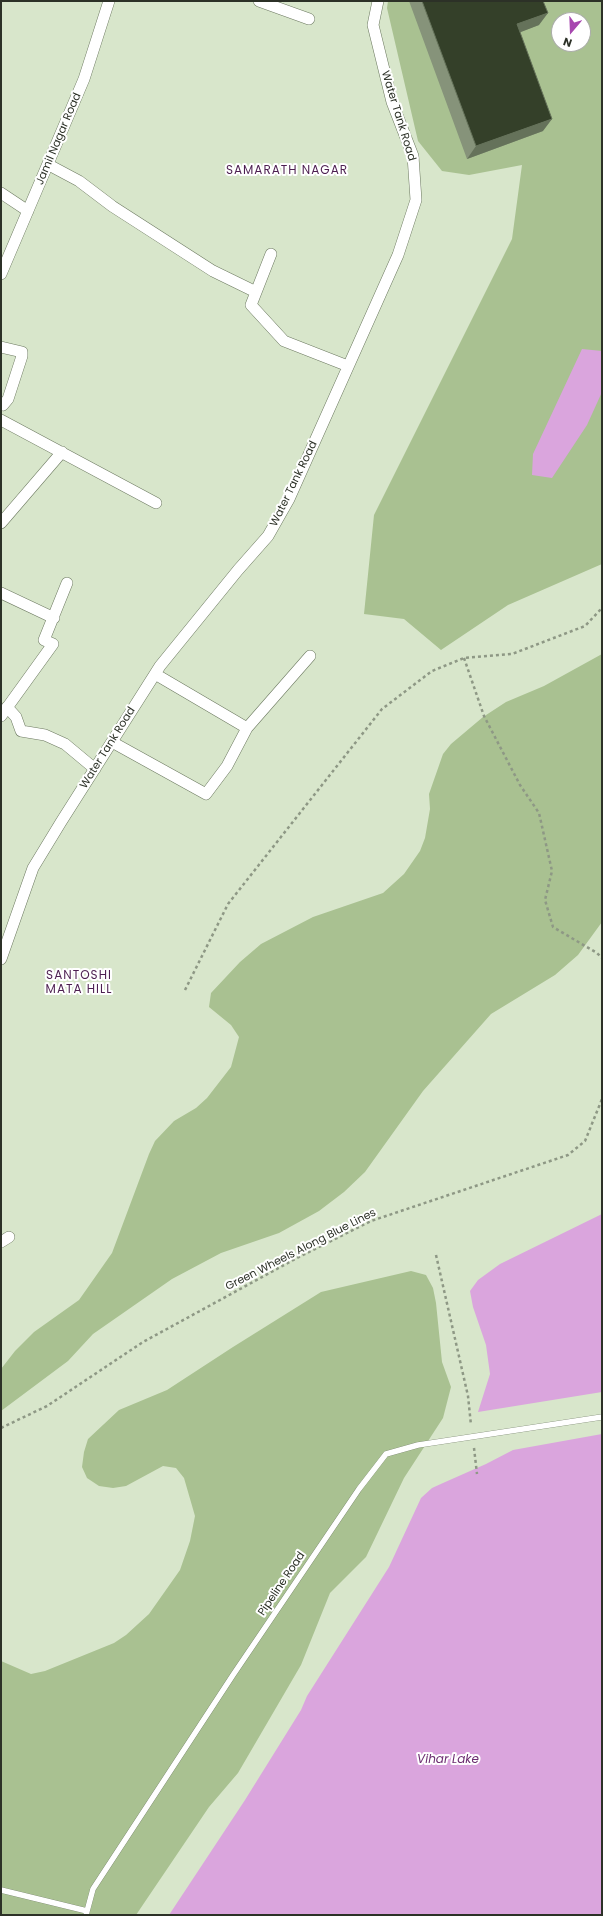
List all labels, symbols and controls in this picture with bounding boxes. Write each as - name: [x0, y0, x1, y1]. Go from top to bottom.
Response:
- north arrow: [551, 12, 591, 52]
- text: N: [561, 33, 574, 51]
- street label: Water Tank Road: [378, 69, 418, 163]
- street label: Jamil Nagar Road: [34, 91, 84, 187]
- district label: SAMARATH NAGAR: [226, 164, 348, 178]
- street label: Water Tank Road: [268, 439, 320, 529]
- street label: Water Tank Road: [78, 705, 138, 791]
- district label: SANTOSHI MATA HILL: [46, 969, 112, 997]
- street label: Green Wheels Along Blue Lines: [224, 1206, 378, 1294]
- street label: Pipeline Road: [256, 1550, 308, 1618]
- water label: Vihar Lake: [417, 1753, 479, 1767]

